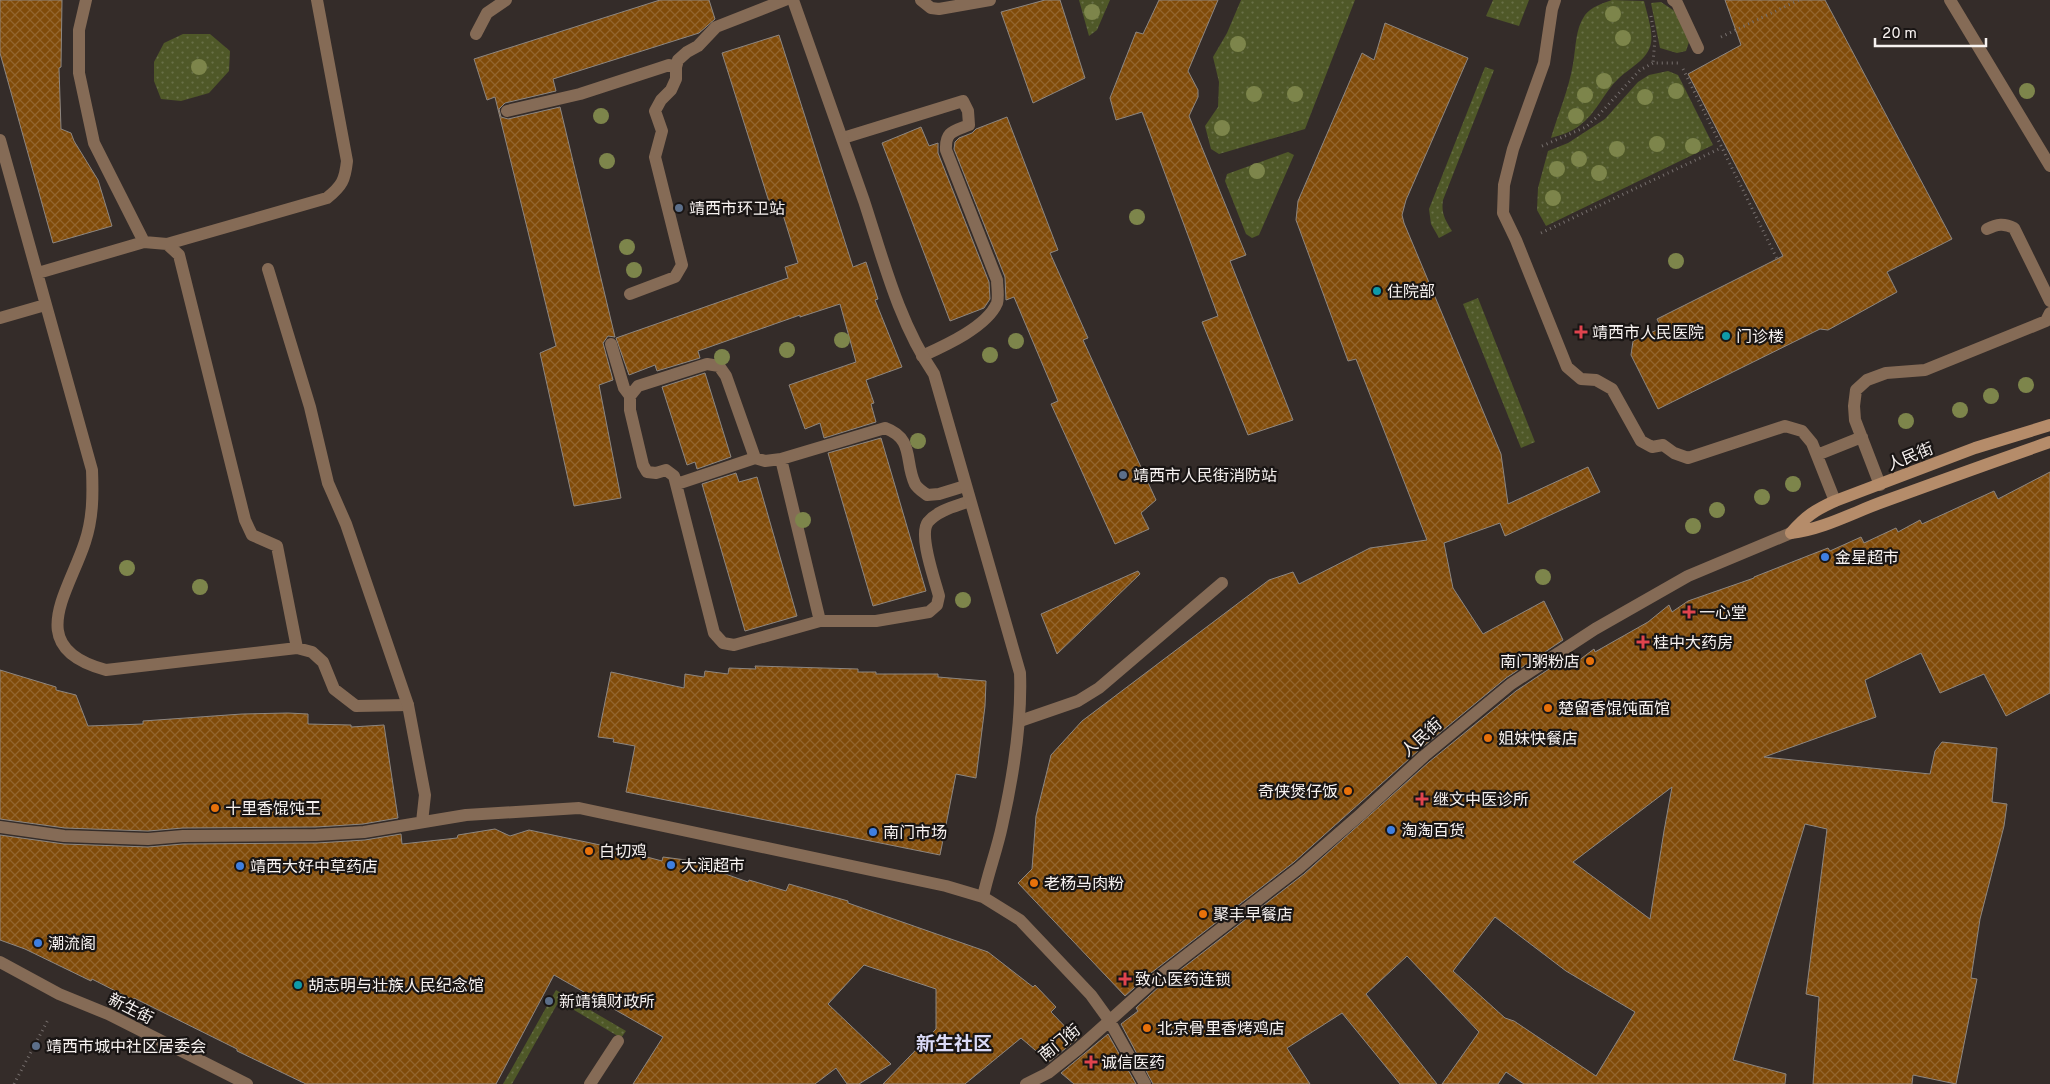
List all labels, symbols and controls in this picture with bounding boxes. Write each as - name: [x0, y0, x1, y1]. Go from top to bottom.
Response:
- scale bar: [1875, 15, 1986, 47]
- text: 20 m: [1882, 25, 1917, 44]
- place label: 靖西市环卫站: [689, 200, 785, 220]
- marker: 靖西市环卫站: [673, 202, 685, 214]
- place label: 住院部: [1387, 283, 1435, 303]
- marker: 住院部: [1371, 285, 1383, 297]
- place label: 靖西市人民医院: [1592, 324, 1704, 344]
- marker: 靖西市人民医院: [1574, 325, 1588, 339]
- place label: 门诊楼: [1736, 328, 1784, 348]
- marker: 门诊楼: [1720, 330, 1732, 342]
- street label: 人民街: [1885, 440, 1937, 476]
- place label: 靖西市人民街消防站: [1133, 467, 1277, 487]
- marker: 靖西市人民街消防站: [1117, 469, 1129, 481]
- place label: 金星超市: [1835, 549, 1899, 569]
- marker: 金星超市: [1819, 551, 1831, 563]
- place label: 一心堂: [1699, 604, 1747, 624]
- marker: 一心堂: [1683, 606, 1695, 618]
- place label: 桂中大药房: [1653, 634, 1733, 654]
- marker: 桂中大药房: [1637, 636, 1649, 648]
- place label: 南门粥粉店: [1500, 653, 1580, 673]
- marker: 南门粥粉店: [1584, 655, 1596, 667]
- place label: 楚留香馄饨面馆: [1558, 700, 1670, 720]
- marker: 楚留香馄饨面馆: [1542, 702, 1554, 714]
- street label: 人民街: [1398, 715, 1447, 762]
- place label: 姐妹快餐店: [1498, 730, 1578, 750]
- marker: 姐妹快餐店: [1482, 732, 1494, 744]
- place label: 奇侠煲仔饭: [1258, 783, 1338, 803]
- marker: 奇侠煲仔饭: [1342, 785, 1354, 797]
- place label: 继文中医诊所: [1433, 791, 1529, 811]
- marker: 继文中医诊所: [1415, 792, 1429, 806]
- place label: 十里香馄饨王: [225, 800, 321, 820]
- marker: 十里香馄饨王: [209, 802, 221, 814]
- place label: 淘淘百货: [1401, 822, 1465, 842]
- place label: 南门市场: [883, 824, 947, 844]
- marker: 淘淘百货: [1385, 824, 1397, 836]
- marker: 南门市场: [867, 826, 879, 838]
- place label: 白切鸡: [599, 843, 647, 863]
- marker: 白切鸡: [583, 845, 595, 857]
- place label: 大润超市: [681, 857, 745, 877]
- place label: 靖西大好中草药店: [250, 858, 378, 878]
- marker: 大润超市: [665, 859, 677, 871]
- marker: 靖西大好中草药店: [234, 860, 246, 872]
- place label: 老杨马肉粉: [1044, 875, 1124, 895]
- marker: 老杨马肉粉: [1028, 877, 1040, 889]
- place label: 聚丰早餐店: [1213, 906, 1293, 926]
- marker: 聚丰早餐店: [1197, 908, 1209, 920]
- place label: 潮流阁: [48, 935, 96, 955]
- marker: 潮流阁: [32, 937, 44, 949]
- place label: 致心医药连锁: [1135, 970, 1231, 991]
- marker: 致心医药连锁: [1119, 973, 1131, 985]
- place label: 胡志明与壮族人民纪念馆: [308, 977, 484, 997]
- marker: 胡志明与壮族人民纪念馆: [292, 979, 304, 991]
- street label: 新生街: [104, 990, 156, 1030]
- place label: 新靖镇财政所: [559, 993, 655, 1013]
- marker: 新靖镇财政所: [543, 995, 555, 1007]
- place label: 北京骨里香烤鸡店: [1157, 1020, 1285, 1040]
- street label: 南门街: [1035, 1021, 1085, 1066]
- marker: 北京骨里香烤鸡店: [1141, 1022, 1153, 1034]
- district label: 新生社区: [916, 1033, 992, 1057]
- place label: 靖西市城中社区居委会: [46, 1038, 206, 1058]
- marker: 靖西市城中社区居委会: [30, 1040, 42, 1052]
- place label: 诚信医药: [1101, 1054, 1165, 1074]
- marker: 诚信医药: [1085, 1056, 1097, 1068]

